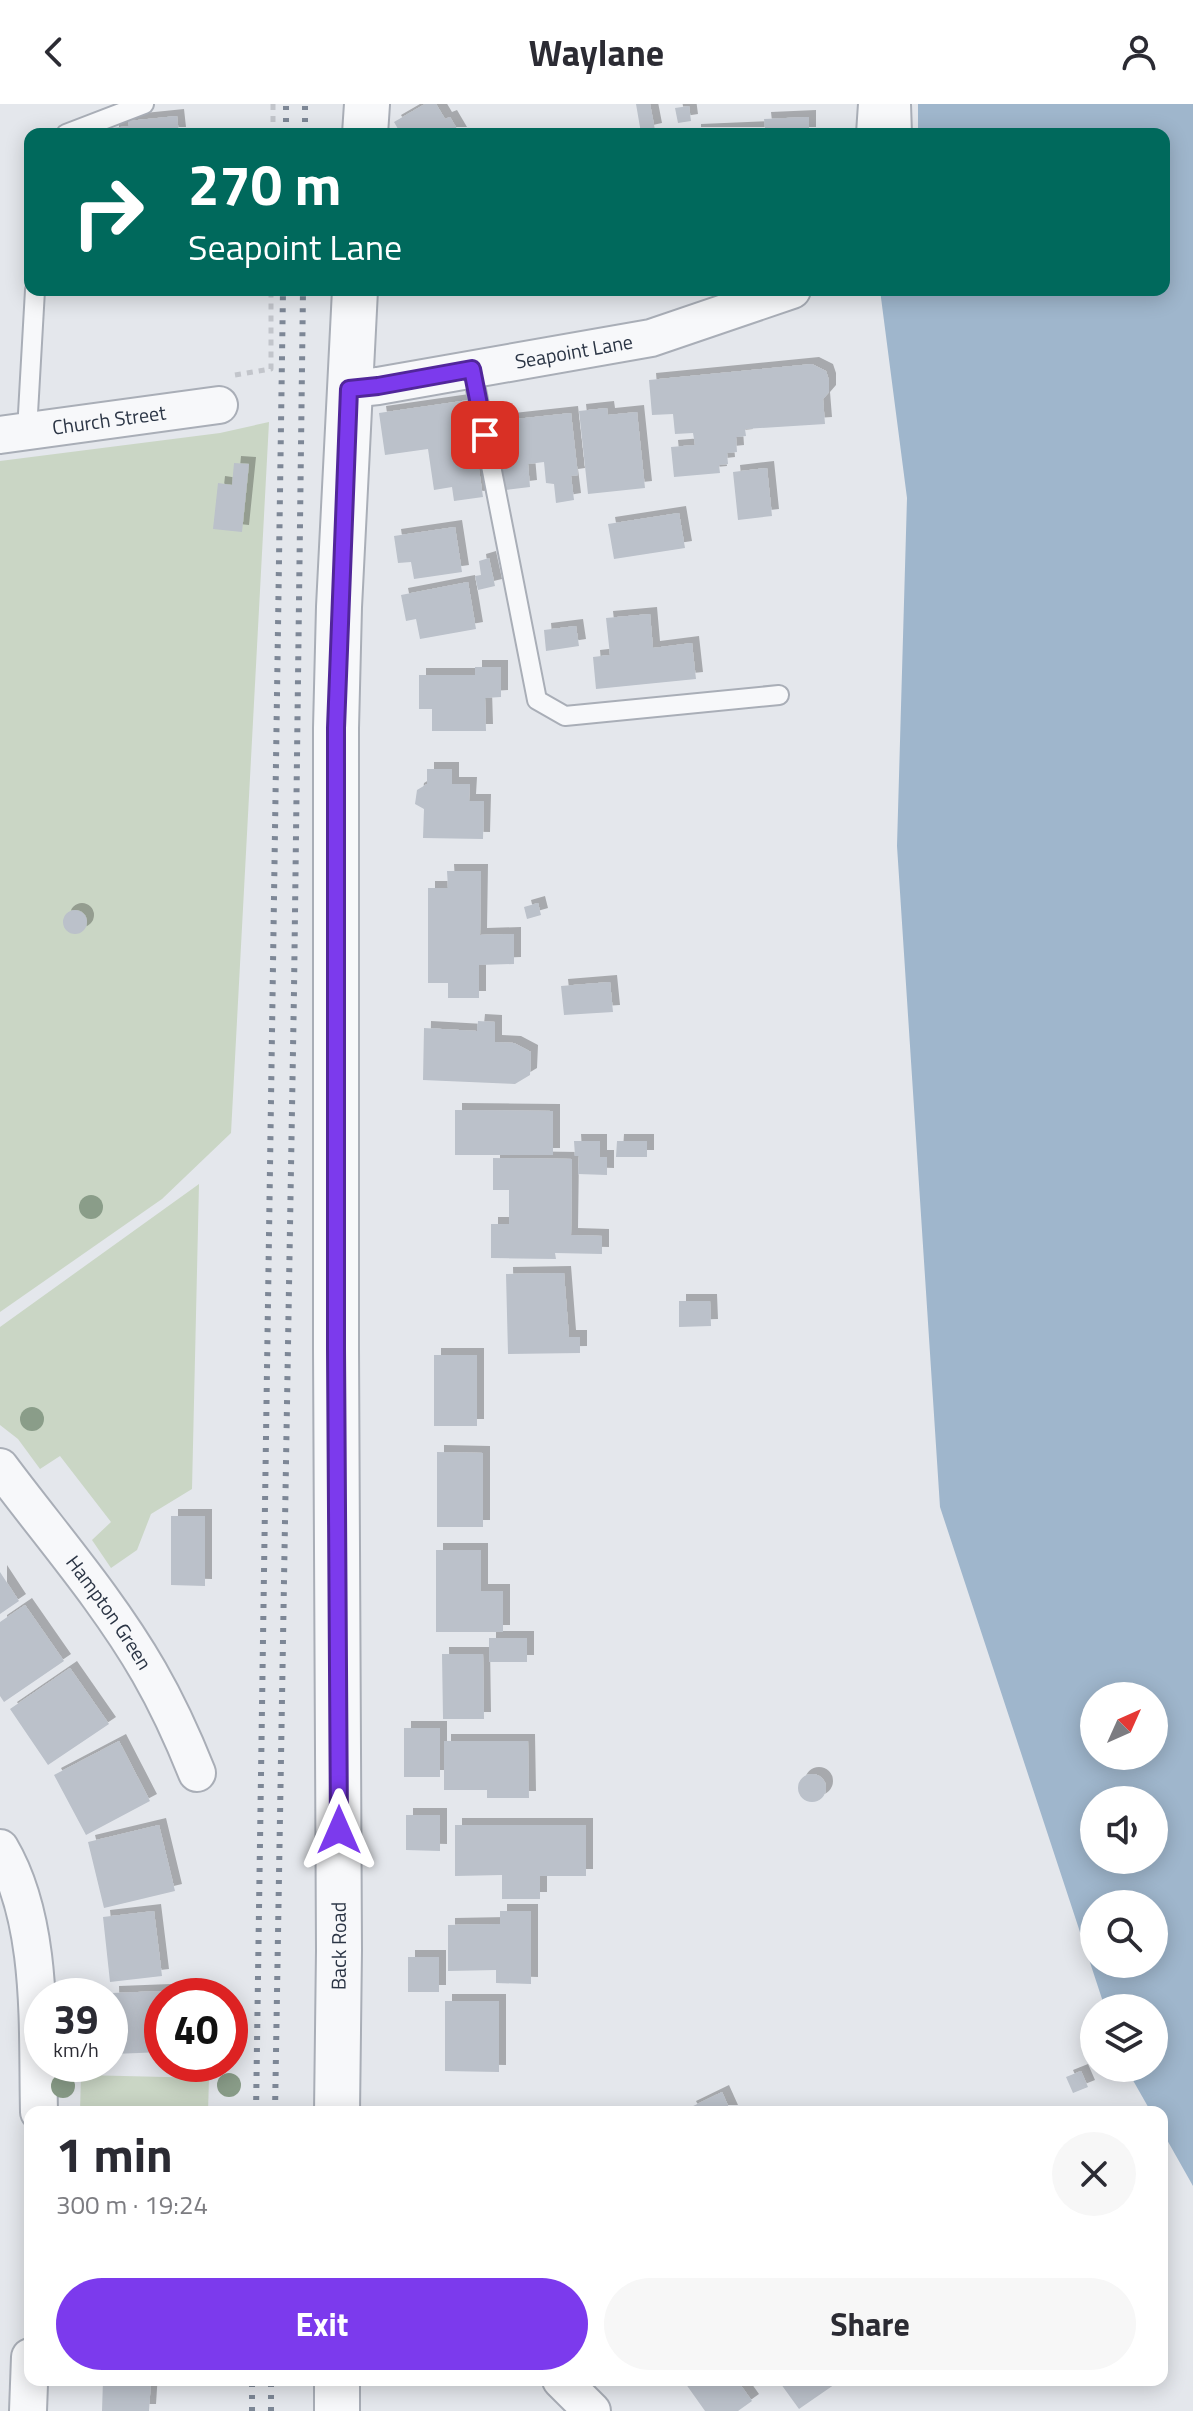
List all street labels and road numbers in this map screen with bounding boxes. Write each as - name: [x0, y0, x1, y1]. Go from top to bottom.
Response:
- street label: Seapoint Lane: [512, 325, 635, 377]
- street label: Church Street: [50, 396, 168, 443]
- street label: Hampton Green: [59, 1548, 160, 1675]
- street label: Back Road: [323, 1902, 354, 1990]

